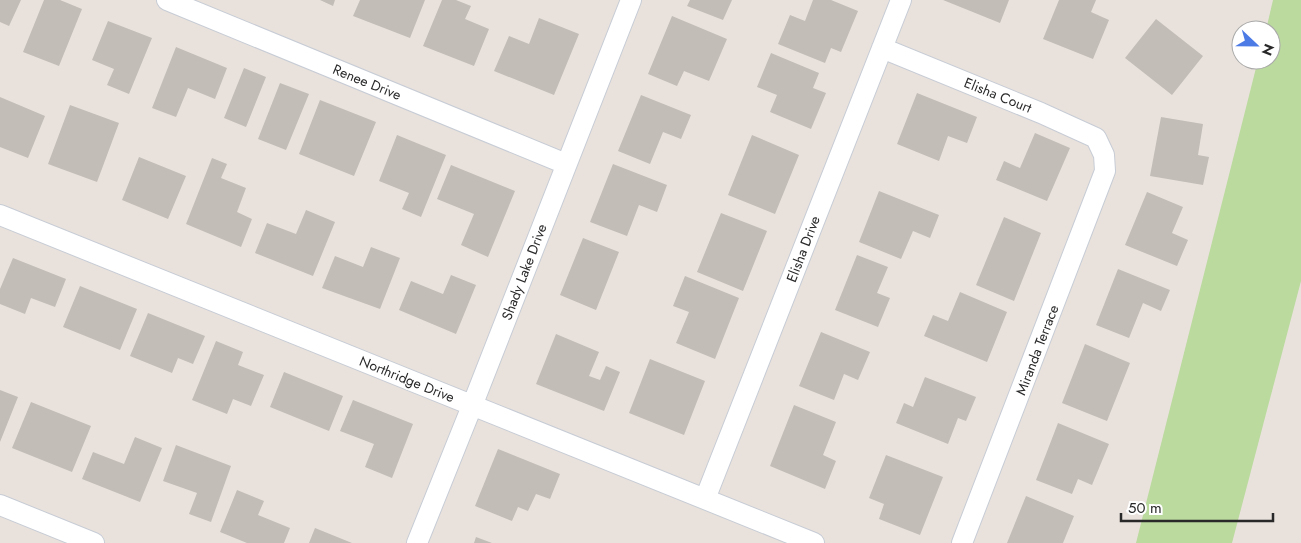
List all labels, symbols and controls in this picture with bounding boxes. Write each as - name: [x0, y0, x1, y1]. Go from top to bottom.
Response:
- north arrow: [1231, 20, 1281, 70]
- text: N: [1257, 41, 1279, 59]
- street label: Renee Drive: [330, 59, 404, 105]
- street label: Elisha Court: [961, 72, 1035, 118]
- street label: Elisha Drive: [781, 213, 825, 285]
- street label: Shady Lake Drive: [496, 221, 552, 323]
- street label: Miranda Terrace: [1011, 302, 1063, 398]
- street label: Northridge Drive: [356, 351, 458, 407]
- scale bar: [1121, 490, 1274, 522]
- text: 50 m: [1128, 497, 1162, 519]

